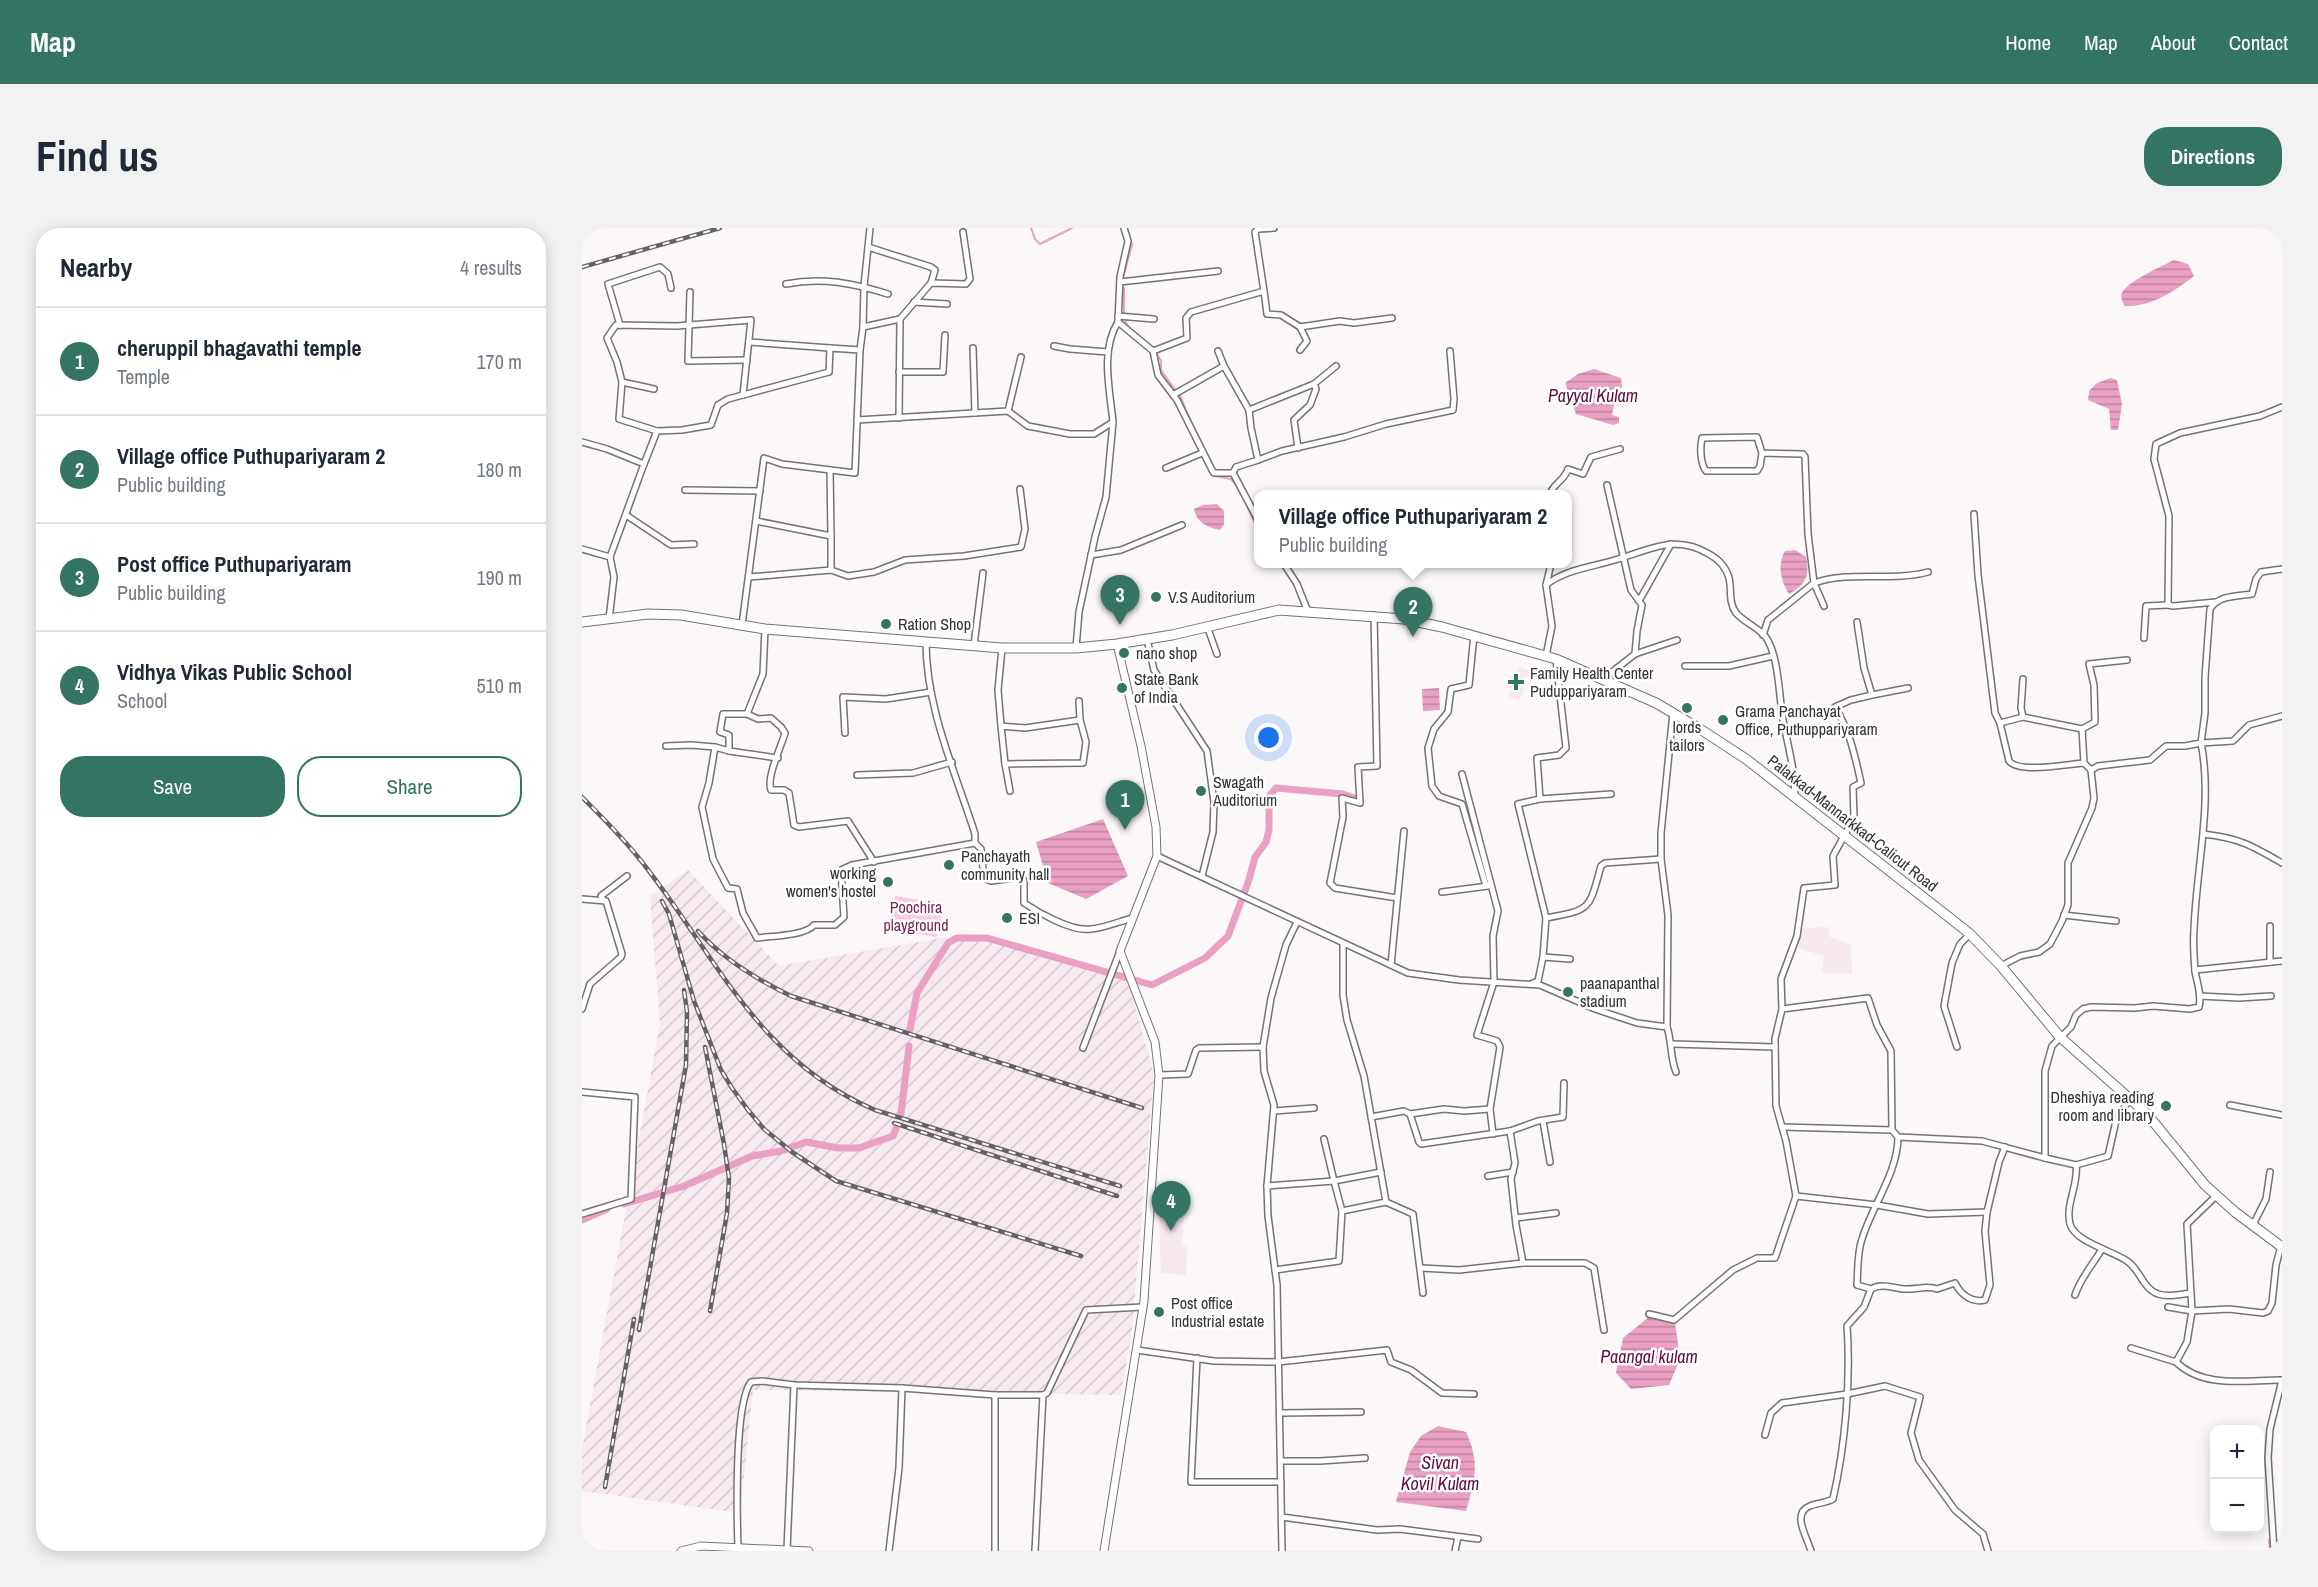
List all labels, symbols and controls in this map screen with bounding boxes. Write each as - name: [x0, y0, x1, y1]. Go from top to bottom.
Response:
- text: Map: [30, 23, 76, 61]
- text: Home: [2005, 28, 2051, 57]
- text: Map: [2084, 28, 2118, 57]
- text: About: [2151, 28, 2196, 57]
- text: Contact: [2229, 28, 2288, 57]
- button: Directions: [2144, 127, 2282, 186]
- text: Find us: [36, 128, 158, 184]
- text: Nearby: [60, 250, 132, 285]
- text: 4 results: [460, 254, 522, 281]
- text: cheruppil bhagavathi temple: [117, 333, 362, 363]
- text: 1: [75, 348, 84, 375]
- text: 170 m: [476, 348, 522, 375]
- text: Temple: [117, 363, 170, 390]
- water label: Payyal Kulam: [1548, 383, 1638, 408]
- text: Village office Puthupariyaram 2: [117, 441, 385, 471]
- text: 2: [75, 456, 84, 483]
- text: 180 m: [476, 456, 522, 483]
- text: Public building: [117, 471, 226, 498]
- popup: [1254, 490, 1572, 568]
- text: Village office Puthupariyaram 2: [1279, 501, 1547, 531]
- text: Public building: [1279, 531, 1387, 558]
- text: Post office Puthupariyaram: [117, 549, 352, 579]
- text: 3: [75, 564, 84, 591]
- text: 190 m: [476, 564, 522, 591]
- pin: 3: [1100, 576, 1140, 625]
- text: Public building: [117, 579, 226, 606]
- place label: V.S Auditorium: [1168, 586, 1255, 608]
- pin: 2: [1394, 588, 1432, 637]
- marker: V.S Auditorium: [1149, 590, 1163, 604]
- place label: Ration Shop: [898, 613, 971, 635]
- marker: Ration Shop: [879, 617, 893, 631]
- place label: nano shop: [1136, 642, 1197, 664]
- marker: nano shop: [1117, 646, 1131, 660]
- text: Vidhya Vikas Public School: [117, 657, 352, 687]
- place label: Family Health Center Puduppariyaram: [1530, 662, 1654, 702]
- place label: State Bank of India: [1134, 668, 1199, 708]
- text: 4: [75, 672, 84, 699]
- text: 510 m: [476, 672, 522, 699]
- marker: Family Health Center Puduppariyaram: [1507, 673, 1525, 691]
- marker: State Bank of India: [1115, 681, 1129, 695]
- text: School: [117, 687, 167, 714]
- place label: Grama Panchayat Office, Puthuppariyaram: [1735, 700, 1878, 740]
- marker: lords tailors: [1680, 701, 1694, 715]
- marker: Grama Panchayat Office, Puthuppariyaram: [1716, 713, 1730, 727]
- place label: lords tailors: [1669, 716, 1705, 756]
- your location: [1254, 723, 1283, 752]
- street label: Palakkad-Mannarkkad-Calicut Road: [1763, 749, 1943, 897]
- button: Save: [60, 756, 285, 817]
- button: Share: [297, 756, 522, 817]
- place label: Swagath Auditorium: [1212, 771, 1277, 811]
- pin: 1: [1106, 780, 1144, 830]
- marker: Swagath Auditorium: [1194, 784, 1208, 798]
- place label: Panchayath community hall: [961, 845, 1049, 885]
- marker: Panchayath community hall: [942, 858, 956, 872]
- place label: working women's hostel: [786, 862, 877, 902]
- marker: working women's hostel: [881, 875, 895, 889]
- park label: Poochira playground: [884, 896, 948, 936]
- place label: ESI: [1019, 907, 1040, 929]
- marker: ESI: [1000, 911, 1014, 925]
- place label: paanapanthal stadium: [1580, 972, 1660, 1012]
- marker: paanapanthal stadium: [1561, 985, 1575, 999]
- place label: Dheshiya reading room and library: [2050, 1086, 2155, 1126]
- marker: Dheshiya reading room and library: [2159, 1099, 2173, 1113]
- pin: 4: [1152, 1182, 1190, 1231]
- place label: Post office Industrial estate: [1171, 1292, 1264, 1332]
- marker: Post office Industrial estate: [1152, 1305, 1166, 1319]
- water label: Paangal kulam: [1600, 1344, 1698, 1369]
- map controls: [2210, 1425, 2264, 1533]
- button: +: [2210, 1425, 2264, 1479]
- water label: Sivan Kovil Kulam: [1401, 1450, 1479, 1496]
- button: −: [2210, 1479, 2264, 1533]

